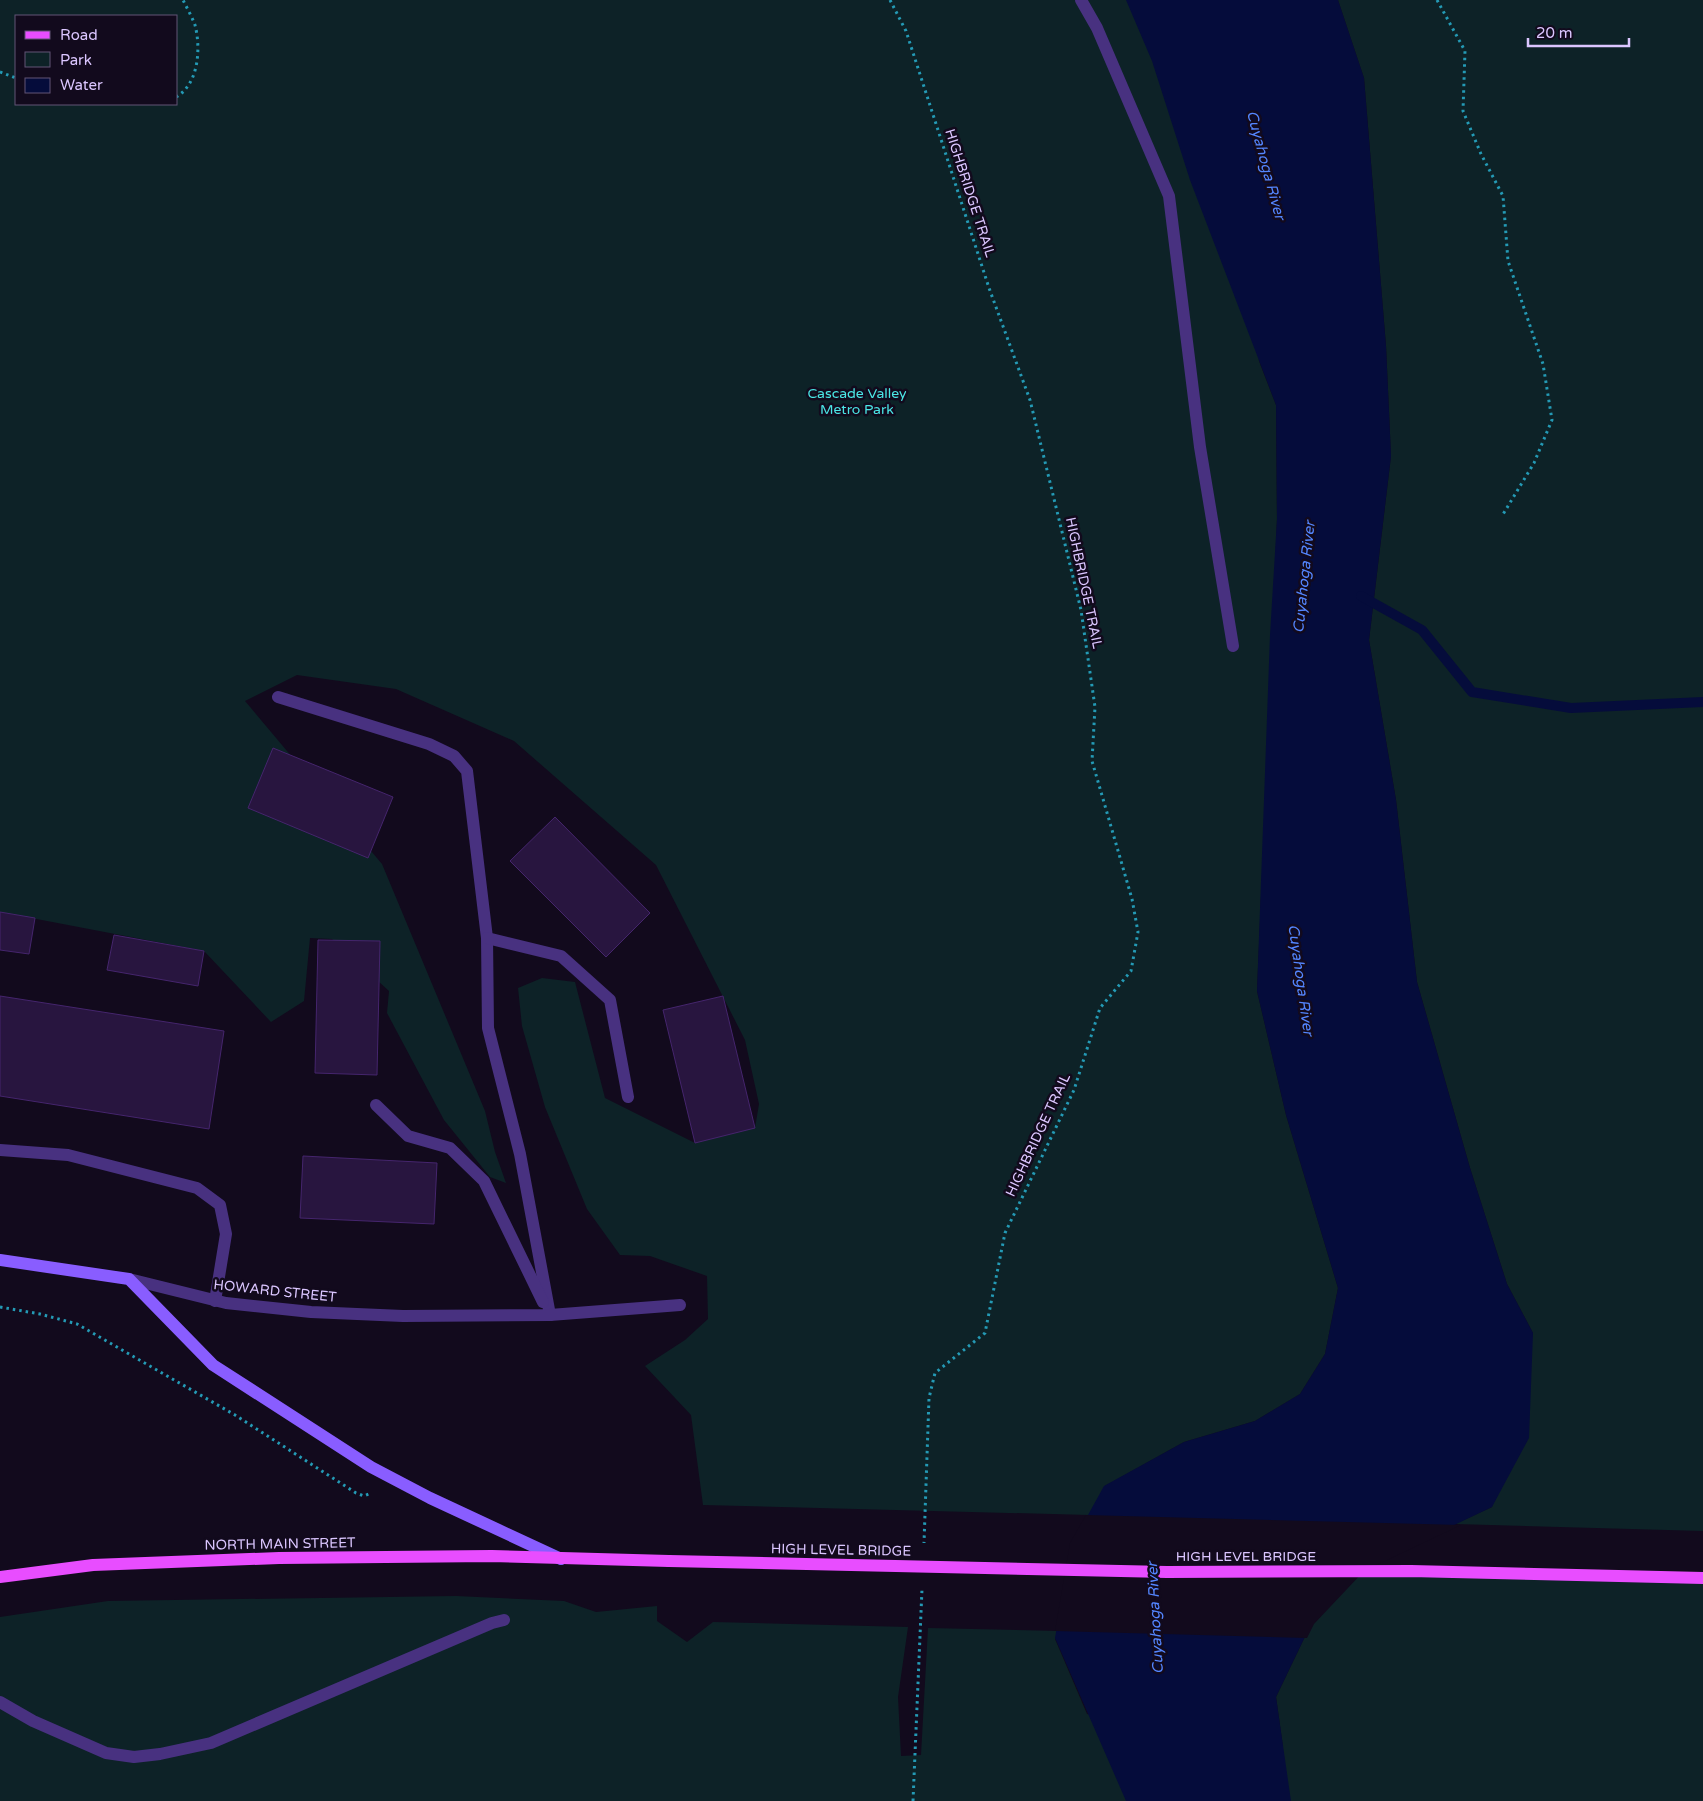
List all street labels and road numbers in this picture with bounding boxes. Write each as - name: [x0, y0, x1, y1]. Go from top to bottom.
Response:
- street label: HIGHBRIDGE TRAIL: [941, 127, 999, 259]
- street label: HIGHBRIDGE TRAIL: [1062, 516, 1106, 650]
- street label: HIGHBRIDGE TRAIL: [1002, 1071, 1074, 1199]
- street label: HOWARD STREET: [213, 1276, 338, 1306]
- street label: NORTH MAIN STREET: [204, 1534, 356, 1554]
- street label: HIGH LEVEL BRIDGE: [771, 1540, 911, 1560]
- street label: HIGH LEVEL BRIDGE: [1176, 1548, 1316, 1565]

